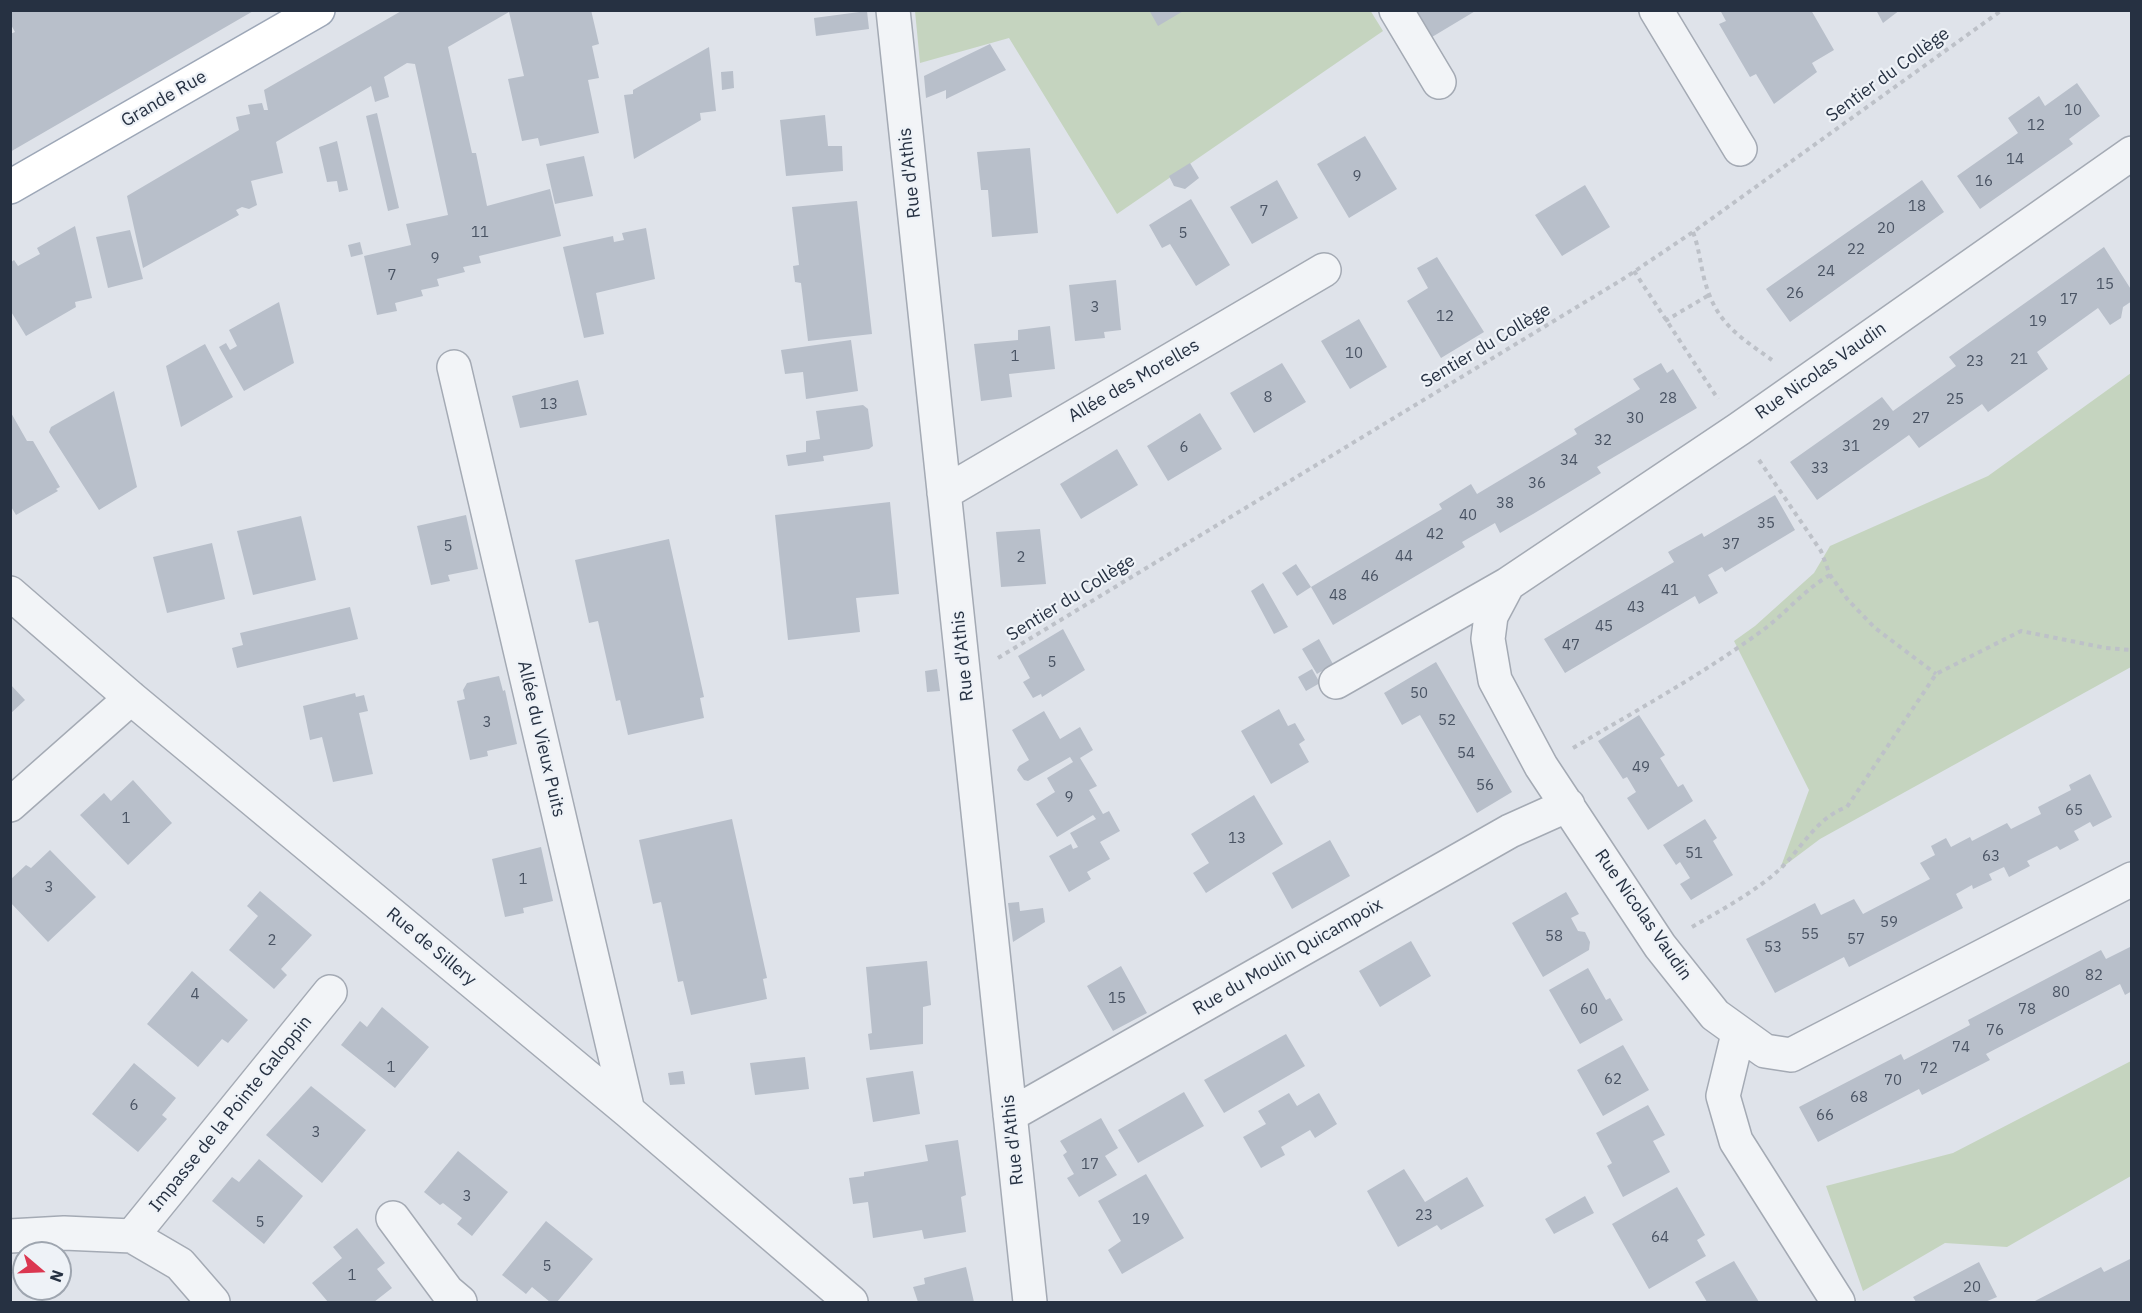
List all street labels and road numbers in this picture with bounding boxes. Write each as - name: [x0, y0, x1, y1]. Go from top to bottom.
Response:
- street label: Sentier du Collège: [1822, 23, 1954, 127]
- street label: Grande Rue: [117, 66, 211, 132]
- street label: Rue d'Athis: [895, 127, 925, 219]
- street label: Sentier du Collège: [1417, 299, 1555, 393]
- street label: Rue Nicolas Vaudin: [1751, 318, 1891, 424]
- street label: Allée des Morelles: [1065, 335, 1203, 427]
- street label: Sentier du Collège: [1003, 550, 1139, 646]
- street label: Rue d'Athis: [948, 610, 978, 702]
- street label: Allée du Vieux Puits: [513, 659, 569, 819]
- street label: Rue Nicolas Vaudin: [1590, 845, 1696, 985]
- street label: Rue du Moulin Quicampoix: [1189, 894, 1387, 1020]
- street label: Rue de Sillery: [382, 903, 480, 991]
- street label: Impasse de la Pointe Galoppin: [145, 1012, 317, 1216]
- street label: Rue d'Athis: [998, 1094, 1028, 1186]

